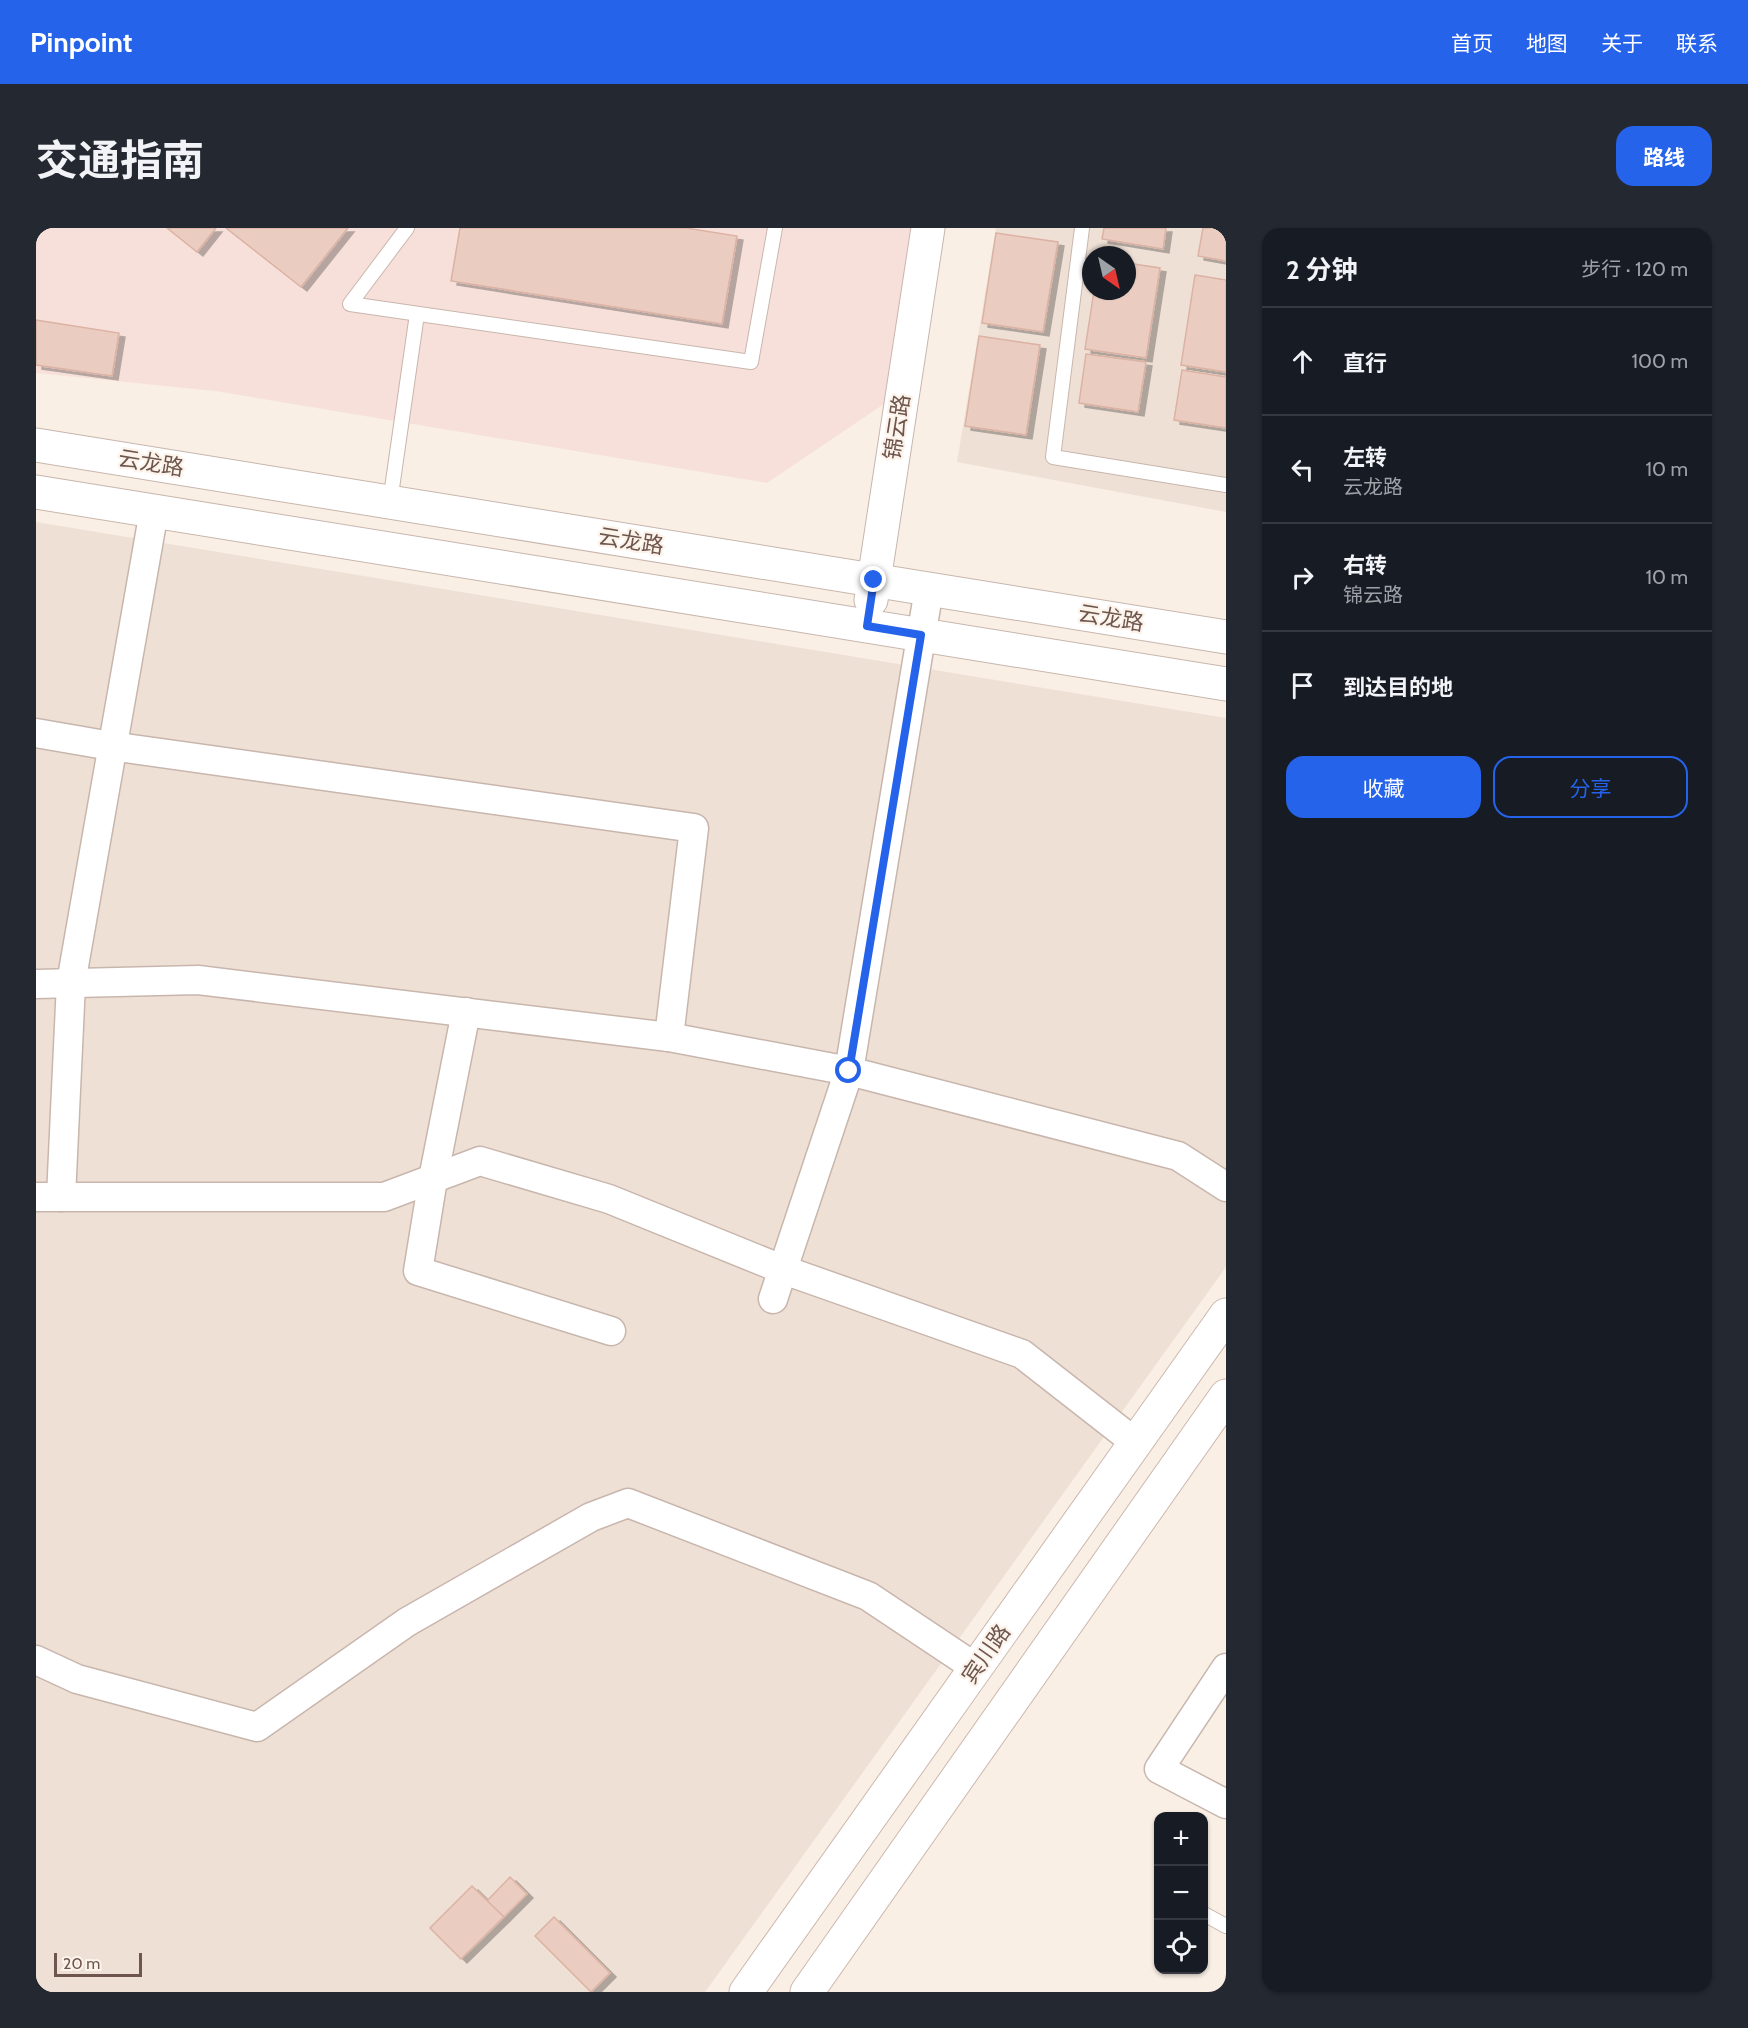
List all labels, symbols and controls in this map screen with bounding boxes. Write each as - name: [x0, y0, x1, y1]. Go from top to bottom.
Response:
- text: Pinpoint: [30, 25, 132, 59]
- text: 首页: [1451, 31, 1493, 56]
- text: 地图: [1526, 31, 1568, 56]
- text: 关于: [1601, 31, 1643, 56]
- text: 联系: [1676, 31, 1718, 56]
- button: 路线: [1616, 126, 1712, 186]
- text: 交通指南: [36, 134, 204, 186]
- north arrow: [1082, 246, 1136, 300]
- text: 2 分钟: [1286, 254, 1358, 286]
- text: 步行 · 120 m: [1581, 257, 1688, 281]
- icon: ahead: [1286, 345, 1319, 378]
- text: 100 m: [1632, 349, 1688, 373]
- text: 直行: [1343, 350, 1387, 377]
- street label: 锦云路: [879, 392, 915, 462]
- text: 左转: [1343, 444, 1387, 471]
- street label: 云龙路: [116, 445, 186, 481]
- icon: left: [1286, 453, 1319, 486]
- text: 10 m: [1645, 457, 1688, 481]
- text: 云龙路: [1343, 475, 1403, 499]
- street label: 云龙路: [596, 523, 666, 559]
- text: 右转: [1343, 552, 1387, 579]
- icon: right: [1286, 561, 1319, 594]
- text: 10 m: [1645, 565, 1688, 589]
- route end: [860, 566, 886, 592]
- text: 锦云路: [1343, 583, 1403, 607]
- street label: 云龙路: [1076, 600, 1146, 636]
- icon: arrive: [1286, 669, 1319, 702]
- text: 到达目的地: [1343, 674, 1453, 701]
- button: 收藏: [1286, 756, 1481, 818]
- button: 分享: [1493, 756, 1688, 818]
- route start: [835, 1057, 861, 1083]
- street label: 宾川路: [956, 1619, 1016, 1689]
- map controls: [1154, 1812, 1208, 1974]
- button: +: [1154, 1812, 1208, 1866]
- button: −: [1154, 1866, 1208, 1920]
- button: locate: [1154, 1920, 1208, 1974]
- scale bar: [54, 1950, 142, 1978]
- text: 20 m: [63, 1954, 100, 1973]

